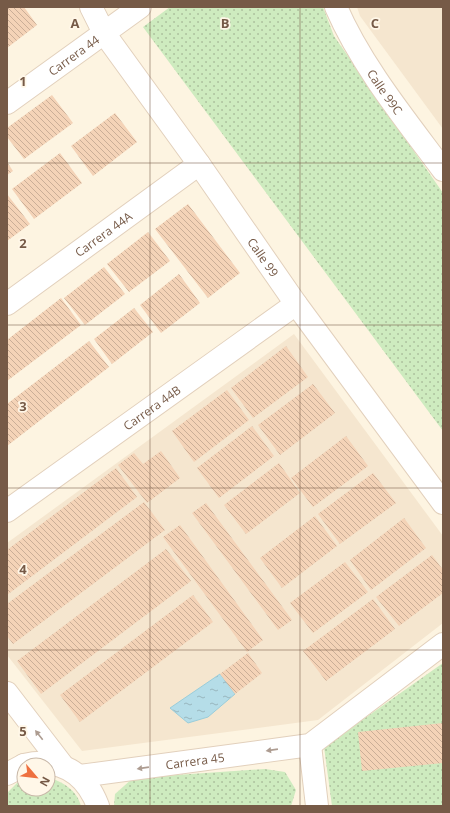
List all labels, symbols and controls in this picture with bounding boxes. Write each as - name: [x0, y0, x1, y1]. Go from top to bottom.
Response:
- text: A: [71, 14, 80, 32]
- text: B: [221, 14, 230, 32]
- text: C: [371, 14, 379, 32]
- street label: Carrera 44: [44, 31, 103, 79]
- street label: Calle 99C: [364, 66, 407, 118]
- text: 1: [19, 72, 27, 90]
- street label: Carrera 44A: [71, 207, 135, 260]
- text: 2: [19, 234, 27, 252]
- street label: Calle 99: [244, 234, 283, 280]
- street label: Carrera 44B: [120, 381, 184, 434]
- text: 3: [19, 397, 27, 415]
- text: 4: [19, 560, 27, 578]
- text: 5: [19, 722, 27, 740]
- one-way arrow: [35, 730, 43, 741]
- one-way arrow: [266, 747, 278, 753]
- street label: Carrera 45: [164, 748, 226, 773]
- north arrow: [16, 757, 56, 797]
- one-way arrow: [137, 765, 149, 771]
- text: N: [37, 774, 54, 789]

